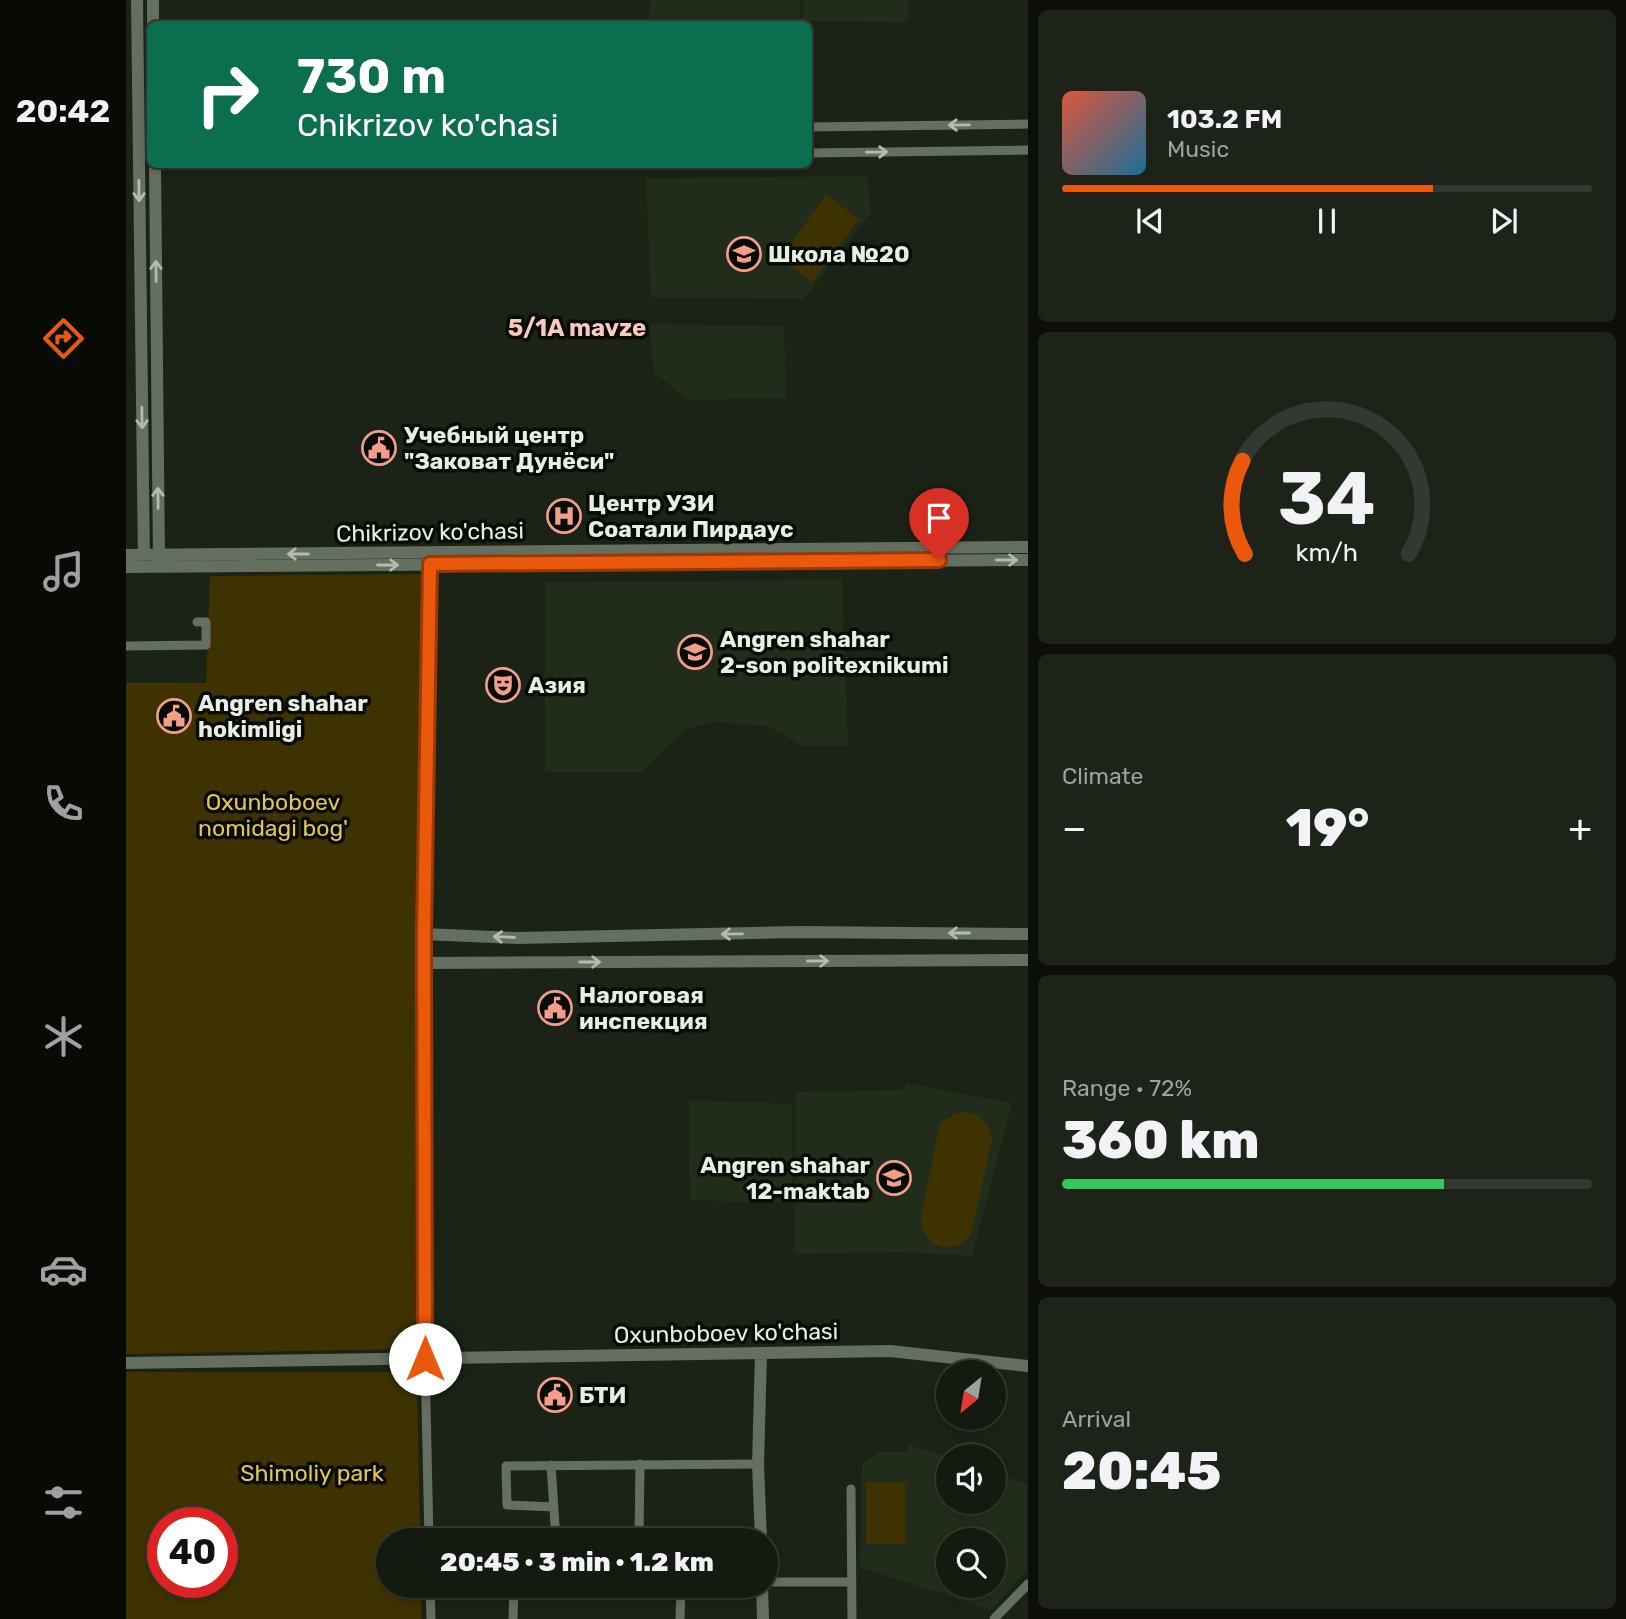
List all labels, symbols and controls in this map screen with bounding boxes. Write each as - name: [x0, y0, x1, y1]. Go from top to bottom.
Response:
- text: 730 m: [297, 47, 446, 105]
- icon: right: [182, 49, 273, 140]
- text: 20:42: [16, 92, 110, 130]
- text: 103.2 FM: [1167, 104, 1282, 135]
- text: Chikrizov ko'chasi: [297, 106, 559, 144]
- one-way arrow: [948, 118, 971, 131]
- text: Music: [1167, 135, 1229, 163]
- one-way arrow: [865, 145, 888, 159]
- one-way arrow: [132, 179, 146, 202]
- icon: previous: [1131, 202, 1169, 240]
- icon: pause: [1308, 202, 1346, 240]
- icon: next: [1485, 202, 1523, 240]
- school or university icon: Школа №20: [725, 235, 763, 273]
- place label: Школа №20: [768, 240, 910, 268]
- one-way arrow: [149, 260, 163, 283]
- icon: directions: [39, 314, 88, 363]
- district label: 5/1A mavze: [508, 314, 646, 342]
- one-way arrow: [135, 406, 149, 429]
- place label: Учебный центр "Заковат Дунёси": [404, 421, 614, 475]
- public building icon: Учебный центр "Заковат Дунёси": [360, 429, 398, 467]
- text: 34: [1278, 456, 1376, 542]
- one-way arrow: [151, 487, 165, 510]
- pin: [909, 488, 969, 560]
- place label: Центр УЗИ Соатали Пирдаус: [588, 489, 794, 543]
- hospital icon: Центр УЗИ Соатали Пирдаус: [545, 497, 583, 535]
- icon: arrive: [920, 499, 958, 537]
- street label: Chikrizov ko'chasi: [336, 516, 524, 548]
- text: km/h: [1296, 537, 1358, 566]
- icon: music: [39, 547, 88, 596]
- one-way arrow: [287, 547, 310, 561]
- one-way arrow: [995, 553, 1018, 566]
- one-way arrow: [376, 558, 399, 572]
- place label: Angren shahar 2-son politexnikumi: [720, 625, 949, 679]
- school or university icon: Angren shahar 2-son politexnikumi: [676, 633, 714, 671]
- theatre icon: Азия: [484, 666, 522, 704]
- place label: Азия: [528, 671, 586, 699]
- place label: Angren shahar hokimligi: [198, 689, 368, 743]
- public building icon: Angren shahar hokimligi: [155, 697, 193, 735]
- text: Climate: [1062, 762, 1143, 790]
- icon: phone: [39, 779, 88, 828]
- park label: Oxunboboev nomidagi bog': [198, 788, 348, 842]
- text: 19°: [1286, 797, 1369, 859]
- text: −: [1062, 805, 1087, 851]
- text: +: [1568, 805, 1592, 851]
- one-way arrow: [948, 926, 971, 940]
- one-way arrow: [721, 927, 744, 940]
- one-way arrow: [493, 931, 516, 944]
- one-way arrow: [806, 954, 829, 968]
- one-way arrow: [579, 955, 602, 969]
- place label: Налоговая инспекция: [579, 981, 708, 1035]
- public building icon: Налоговая инспекция: [536, 989, 574, 1027]
- icon: climate: [39, 1012, 88, 1061]
- text: Range · 72%: [1062, 1074, 1192, 1102]
- text: 360 km: [1062, 1109, 1259, 1171]
- place label: Angren shahar 12-maktab: [700, 1151, 871, 1205]
- school or university icon: Angren shahar 12-maktab: [875, 1159, 913, 1197]
- icon: car: [39, 1245, 88, 1294]
- street label: Oxunboboev ko'chasi: [613, 1317, 839, 1349]
- position arrow: [388, 1322, 462, 1396]
- north arrow: [936, 1360, 1006, 1430]
- map controls: [936, 1360, 1006, 1598]
- public building icon: БТИ: [536, 1376, 574, 1414]
- place label: БТИ: [579, 1381, 627, 1409]
- text: Arrival: [1062, 1405, 1131, 1433]
- text: 20:45: [1062, 1440, 1221, 1502]
- button: sound: [936, 1444, 1006, 1514]
- park label: Shimoliy park: [240, 1459, 384, 1487]
- icon: filters: [39, 1478, 88, 1527]
- speed limit sign: 40: [147, 1507, 238, 1598]
- button: search: [936, 1528, 1006, 1598]
- text: 20:45 · 3 min · 1.2 km: [440, 1547, 714, 1578]

